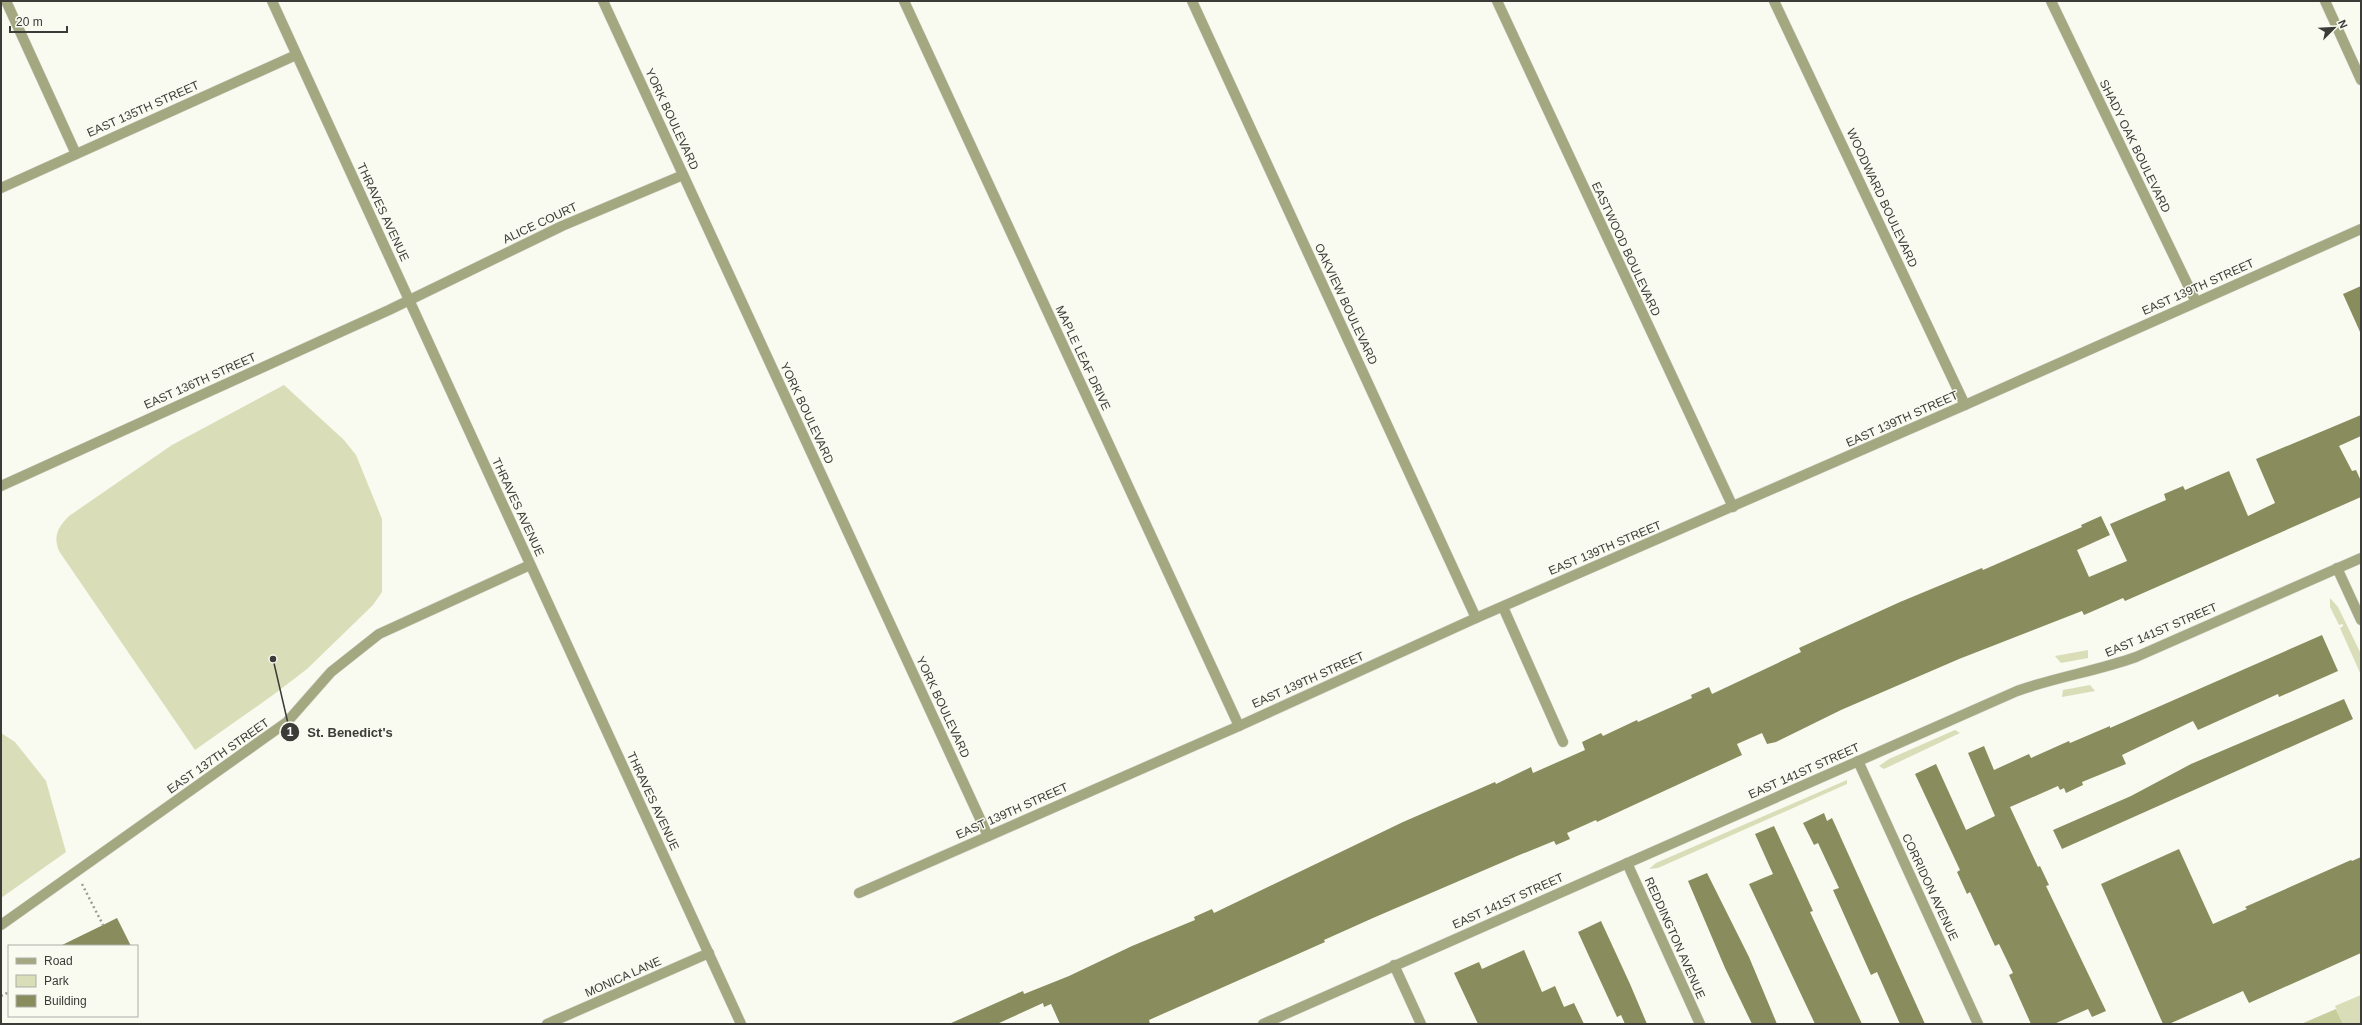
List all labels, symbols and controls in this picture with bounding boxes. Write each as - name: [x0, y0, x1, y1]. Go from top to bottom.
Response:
- scale bar: [10, 8, 67, 34]
- north arrow: [2314, 8, 2354, 48]
- text: 20 m: [16, 15, 43, 29]
- text: N: [2336, 18, 2350, 30]
- street label: YORK BOULEVARD: [642, 66, 702, 172]
- street label: SHADY OAK BOULEVARD: [2097, 77, 2173, 215]
- street label: EAST 135TH STREET: [85, 78, 202, 140]
- street label: WOODWARD BOULEVARD: [1844, 126, 1920, 270]
- street label: THRAVES AVENUE: [354, 161, 412, 263]
- street label: EASTWOOD BOULEVARD: [1589, 180, 1663, 319]
- street label: ALICE COURT: [501, 199, 580, 246]
- street label: OAKVIEW BOULEVARD: [1312, 241, 1380, 367]
- street label: EAST 139TH STREET: [2140, 256, 2257, 318]
- street label: MAPLE LEAF DRIVE: [1053, 303, 1113, 413]
- street label: EAST 136TH STREET: [142, 350, 259, 412]
- street label: YORK BOULEVARD: [777, 360, 837, 466]
- street label: EAST 139TH STREET: [1844, 388, 1961, 450]
- street label: THRAVES AVENUE: [489, 456, 547, 558]
- street label: EAST 139TH STREET: [1547, 518, 1664, 578]
- street label: EAST 141ST STREET: [2103, 600, 2220, 660]
- street label: EAST 139TH STREET: [1250, 649, 1367, 711]
- street label: YORK BOULEVARD: [913, 654, 973, 760]
- street label: EAST 137TH STREET: [164, 715, 272, 796]
- callout: St. Benedict's: [280, 720, 401, 745]
- text: 1: [287, 725, 294, 739]
- text: St. Benedict's: [307, 725, 393, 740]
- street label: EAST 141ST STREET: [1746, 740, 1862, 802]
- street label: THRAVES AVENUE: [624, 750, 682, 852]
- street label: EAST 139TH STREET: [954, 780, 1071, 842]
- street label: CORRIDON AVENUE: [1899, 831, 1961, 943]
- street label: EAST 141ST STREET: [1450, 870, 1566, 932]
- street label: REDDINGTON AVENUE: [1642, 875, 1708, 1001]
- legend: [8, 945, 138, 1017]
- text: Road: [44, 954, 73, 968]
- street label: MONICA LANE: [583, 954, 663, 1000]
- text: Park: [44, 974, 70, 988]
- text: Building: [44, 994, 87, 1008]

